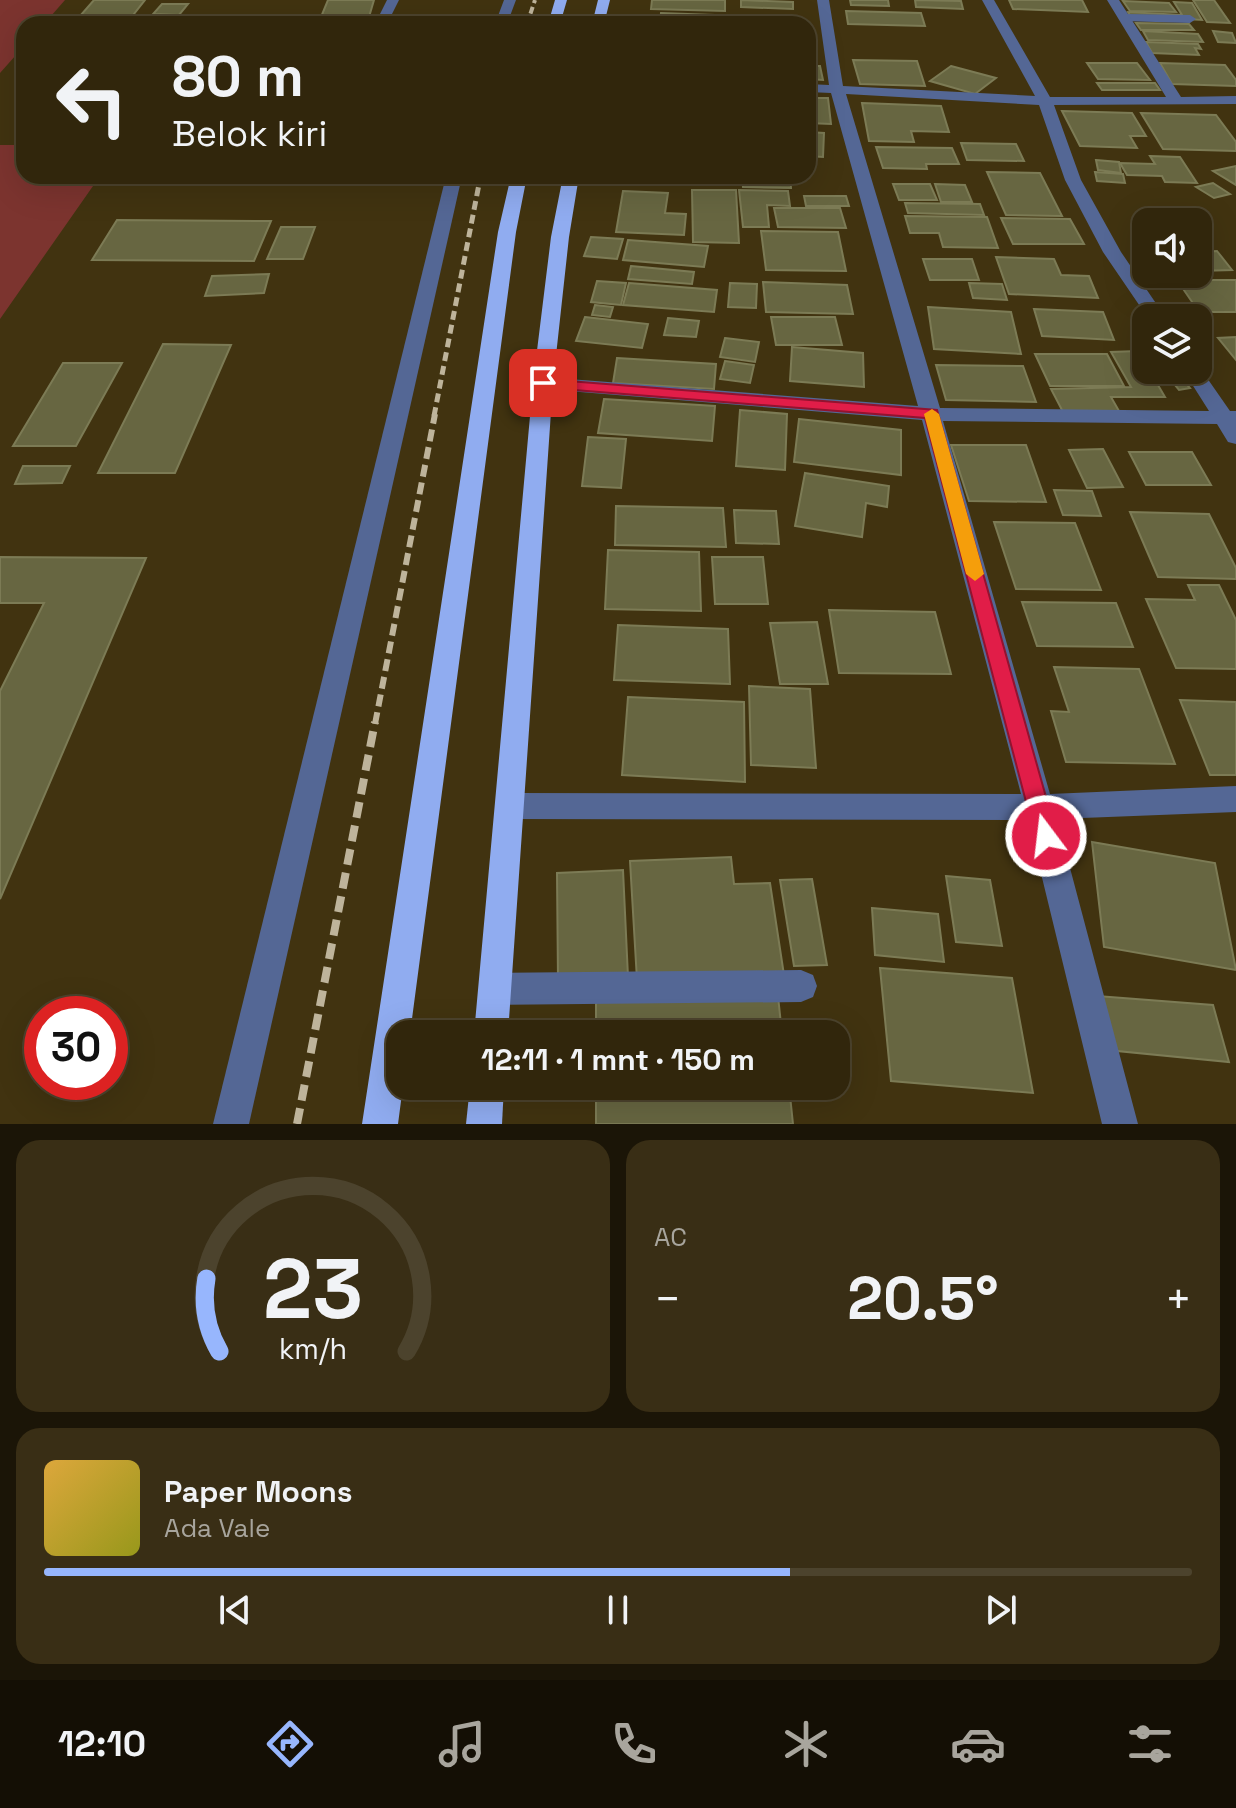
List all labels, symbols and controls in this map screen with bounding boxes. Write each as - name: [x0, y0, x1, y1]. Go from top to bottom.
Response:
- text: 80 m: [172, 41, 304, 112]
- icon: left: [40, 48, 144, 152]
- text: Belok kiri: [172, 111, 327, 157]
- map controls: [1132, 208, 1212, 384]
- button: sound: [1132, 208, 1212, 288]
- button: layers: [1132, 304, 1212, 384]
- pin: [509, 349, 577, 417]
- icon: arrive: [521, 361, 565, 405]
- position arrow: [1004, 794, 1088, 878]
- speed limit sign: 30: [24, 996, 128, 1100]
- text: 12:11 · 1 mnt · 150 m: [481, 1040, 755, 1079]
- text: AC: [654, 1220, 687, 1254]
- text: 23: [263, 1236, 363, 1342]
- text: 20.5°: [847, 1260, 999, 1337]
- text: −: [654, 1271, 681, 1327]
- text: +: [1165, 1271, 1192, 1327]
- text: km/h: [279, 1331, 347, 1367]
- text: Paper Moons: [164, 1472, 353, 1511]
- text: Ada Vale: [164, 1511, 270, 1545]
- icon: previous: [213, 1588, 257, 1632]
- icon: pause: [596, 1588, 640, 1632]
- icon: next: [979, 1588, 1023, 1632]
- icon: directions: [262, 1716, 318, 1772]
- icon: music: [434, 1716, 490, 1772]
- icon: phone: [606, 1716, 662, 1772]
- icon: climate: [778, 1716, 834, 1772]
- icon: car: [950, 1716, 1006, 1772]
- icon: filters: [1122, 1716, 1178, 1772]
- text: 12:10: [58, 1721, 146, 1767]

